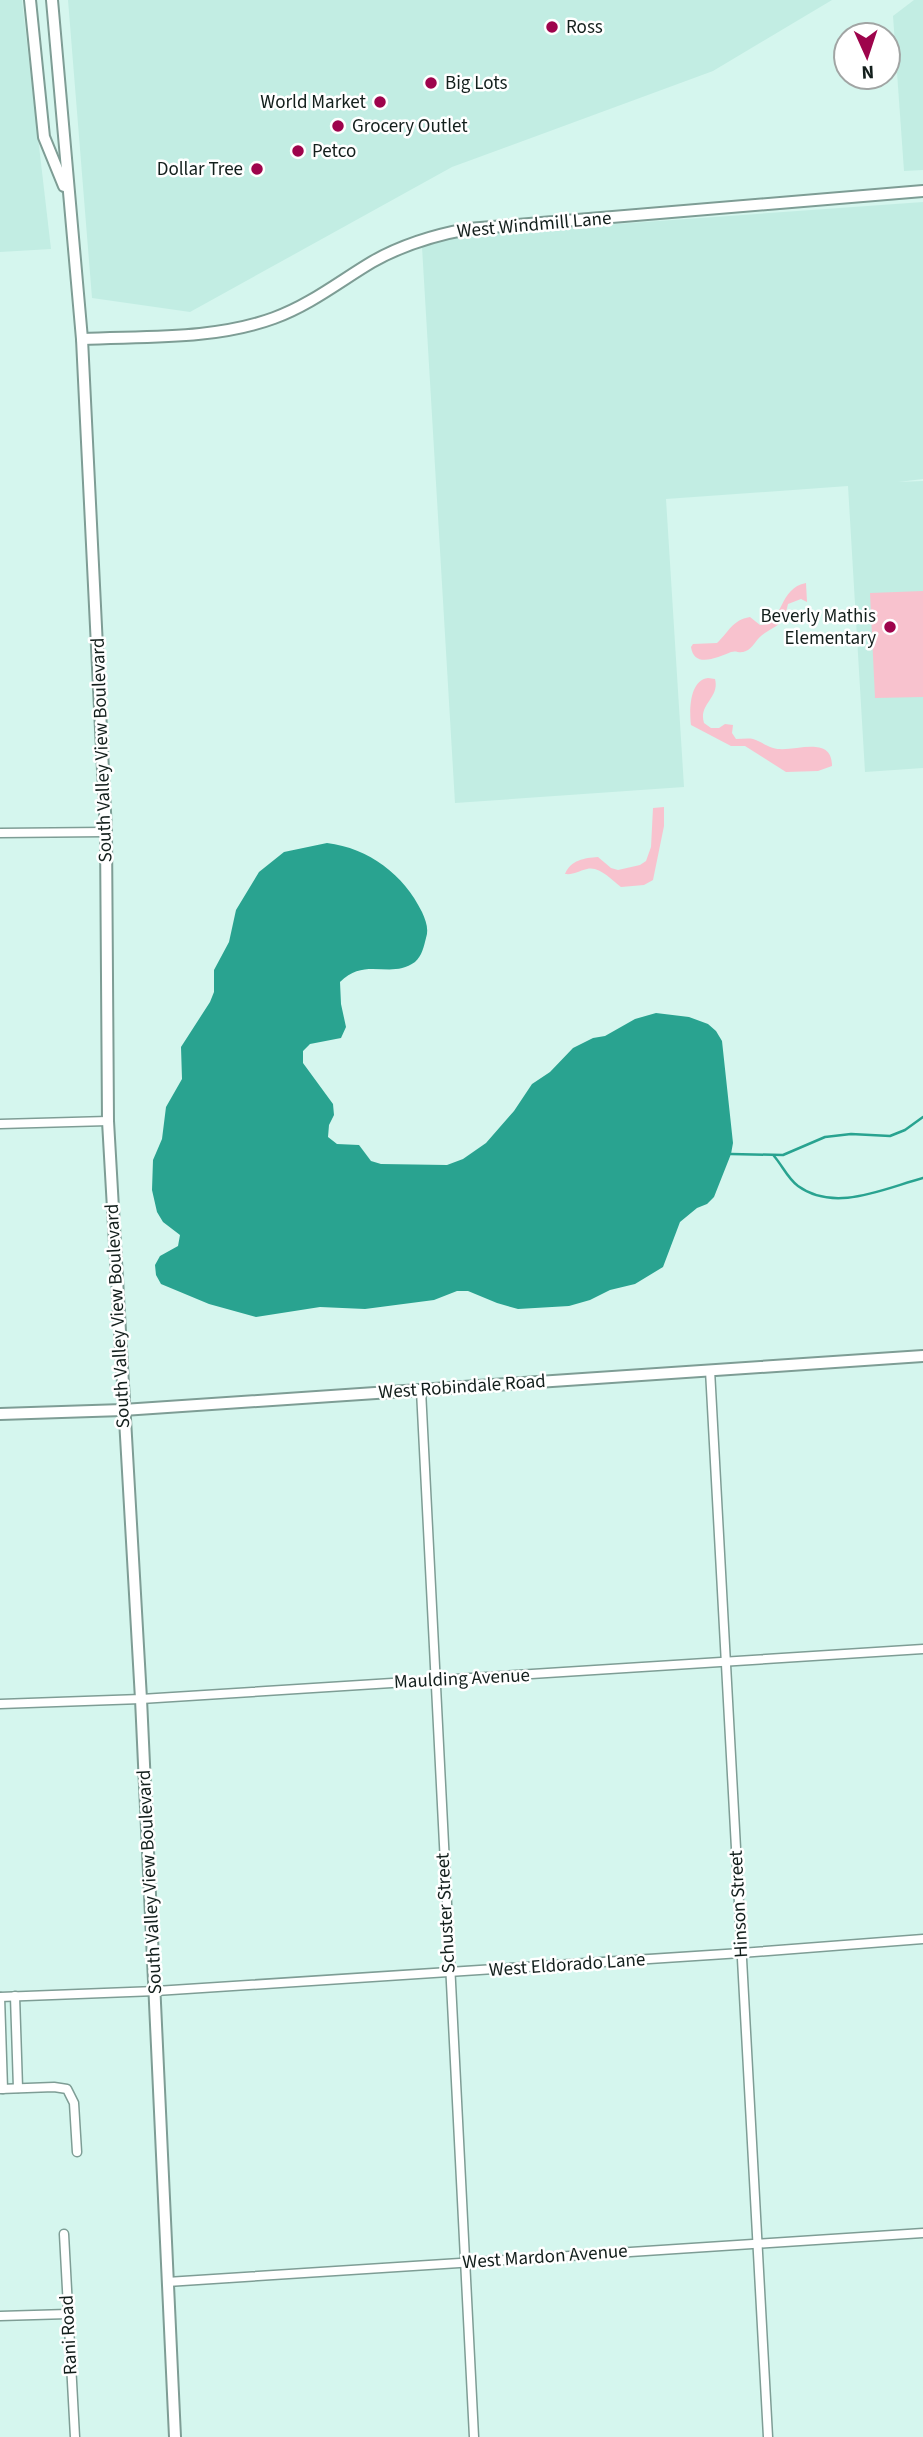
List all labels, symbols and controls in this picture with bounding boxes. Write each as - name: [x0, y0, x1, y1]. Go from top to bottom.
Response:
- place label: Ross: [566, 14, 603, 41]
- marker: Ross: [544, 19, 560, 35]
- north arrow: [832, 21, 902, 91]
- text: N: [861, 58, 875, 85]
- place label: Big Lots: [445, 70, 507, 97]
- marker: Big Lots: [423, 75, 439, 91]
- place label: World Market: [260, 89, 367, 116]
- marker: World Market: [372, 94, 388, 110]
- place label: Grocery Outlet: [352, 113, 468, 140]
- marker: Grocery Outlet: [330, 118, 346, 134]
- place label: Petco: [312, 138, 356, 165]
- marker: Petco: [290, 143, 306, 159]
- place label: Dollar Tree: [157, 156, 243, 183]
- marker: Dollar Tree: [249, 161, 265, 177]
- street label: West Windmill Lane: [455, 205, 613, 245]
- place label: Beverly Mathis Elementary: [760, 603, 876, 652]
- marker: Beverly Mathis Elementary: [882, 619, 898, 635]
- street label: South Valley View Boulevard: [85, 637, 119, 863]
- street label: South Valley View Boulevard: [99, 1203, 137, 1429]
- street label: West Robindale Road: [377, 1368, 547, 1406]
- street label: Maulding Avenue: [393, 1662, 531, 1696]
- street label: South Valley View Boulevard: [131, 1769, 169, 1995]
- street label: Hinson Street: [723, 1849, 755, 1958]
- street label: Schuster Street: [429, 1851, 463, 1974]
- street label: West Eldorado Lane: [488, 1946, 646, 1984]
- street label: West Mardon Avenue: [461, 2238, 629, 2276]
- street label: Rani Road: [53, 2294, 85, 2376]

